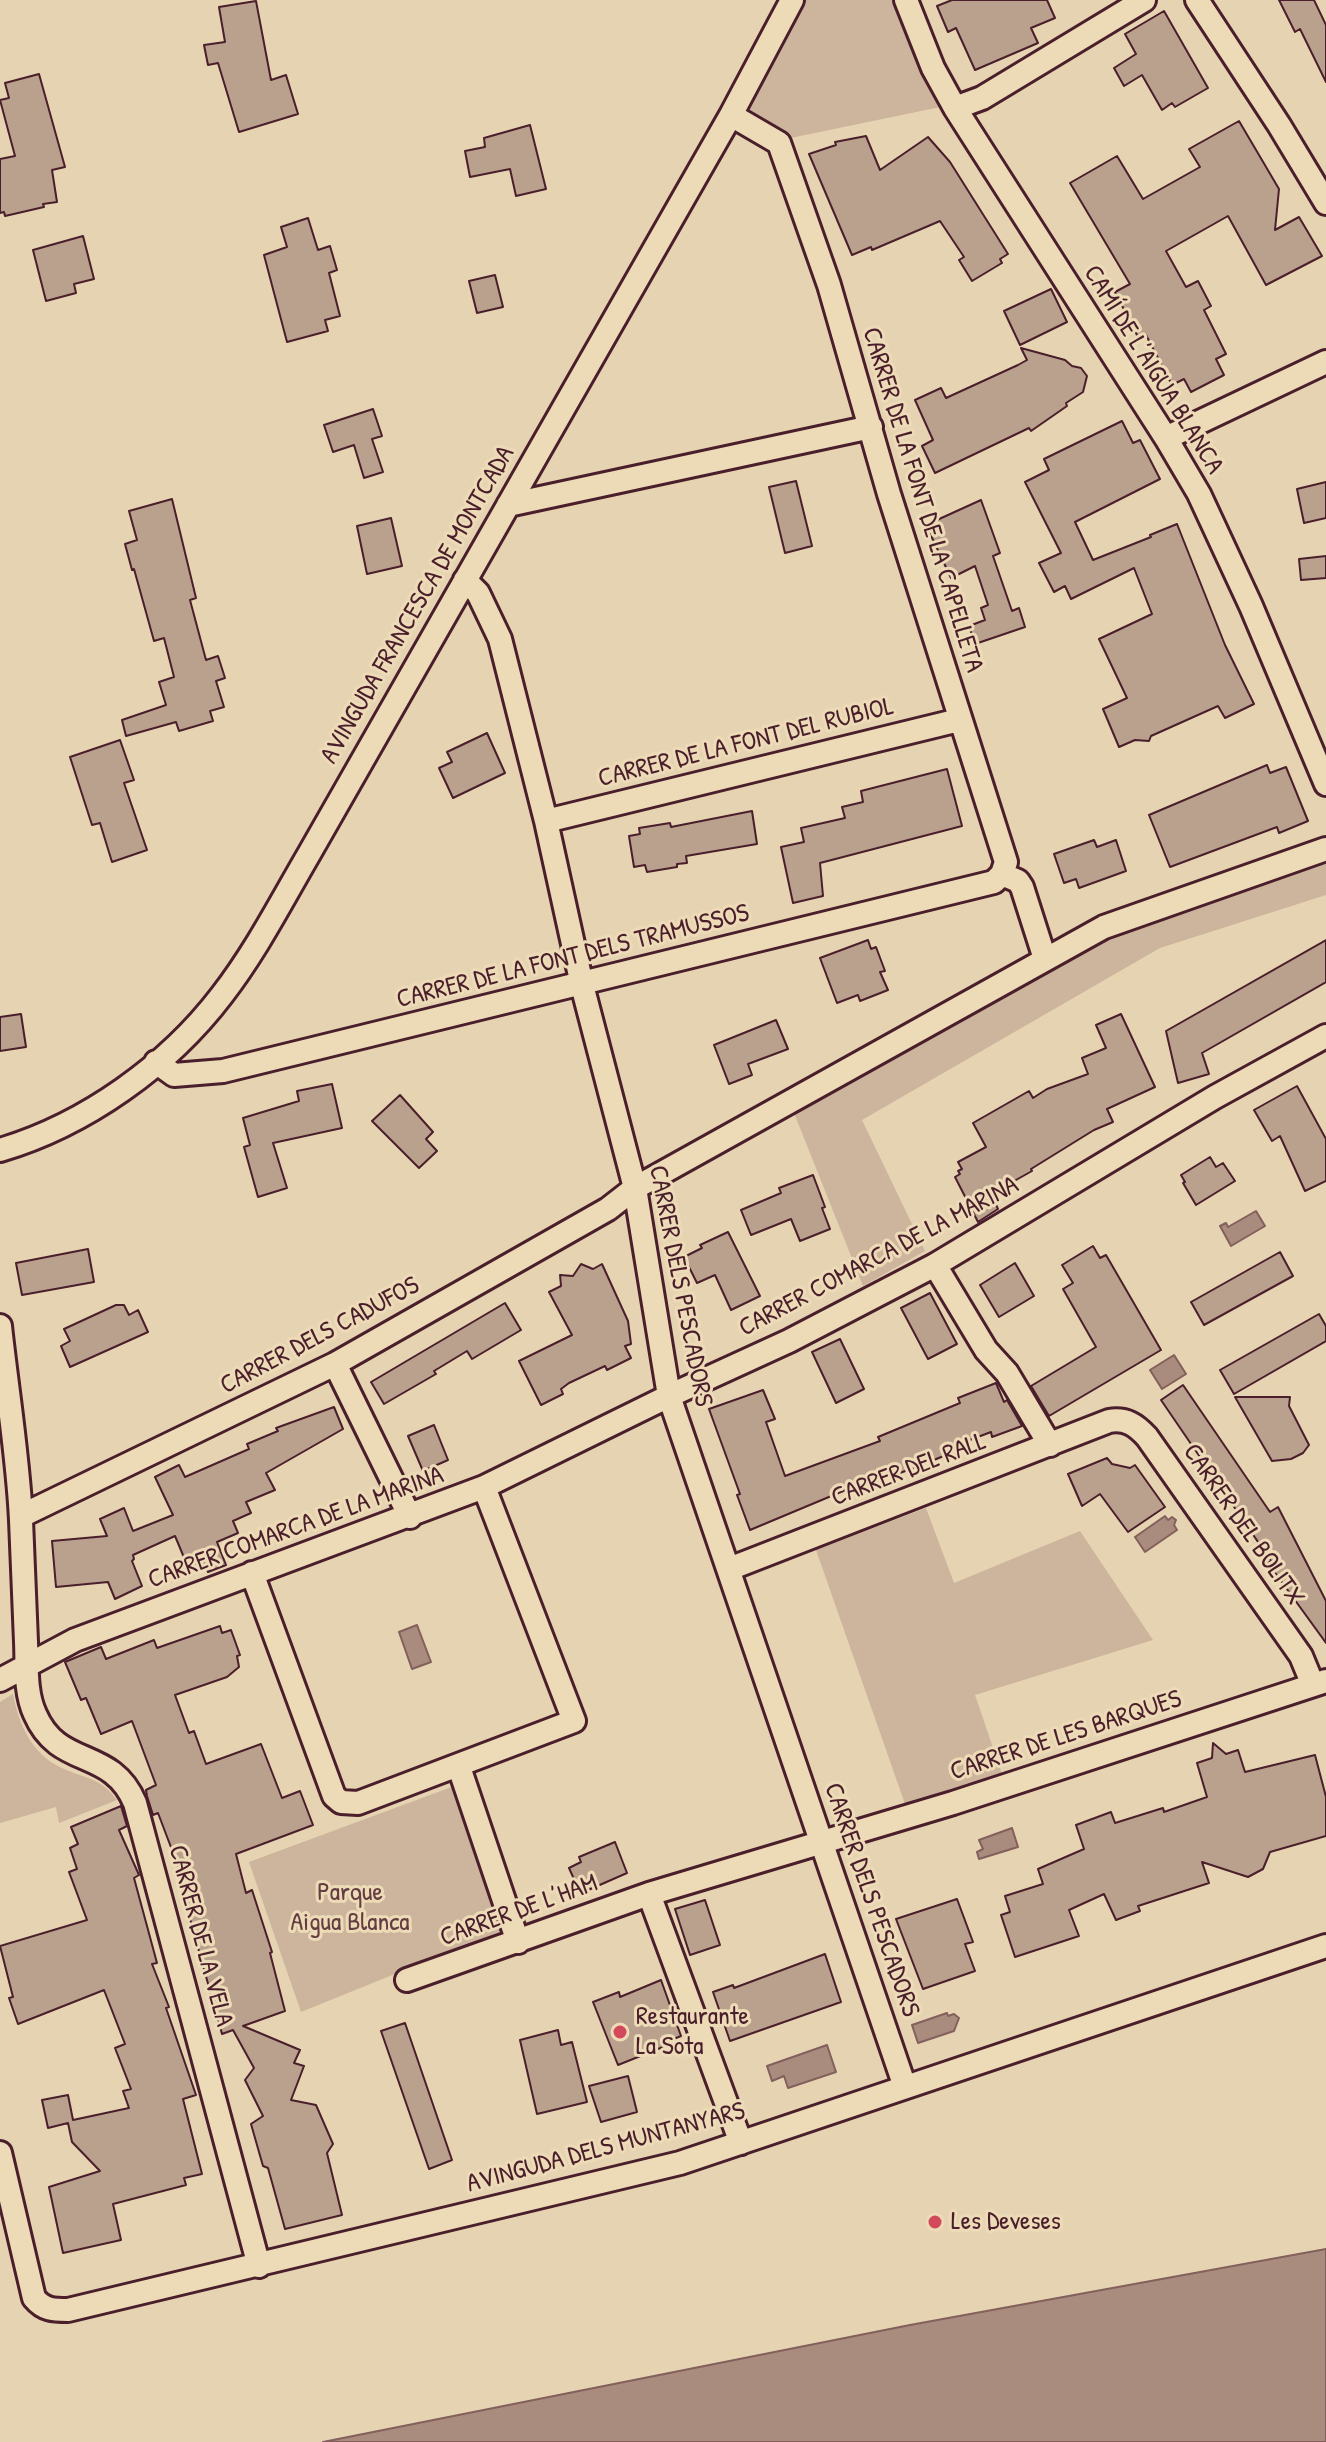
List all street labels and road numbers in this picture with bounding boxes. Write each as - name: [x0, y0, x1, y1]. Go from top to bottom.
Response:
- street label: CAMÍ DE L’AIGUA BLANCA: [1076, 260, 1230, 480]
- street label: CARRER DE LA FONT DE LA CAPELLETA: [855, 324, 989, 676]
- street label: AVINGUDA FRANCESCA DE MONTCADA: [314, 441, 522, 769]
- street label: CARRER DE LA FONT DEL RUBIOL: [595, 691, 897, 795]
- street label: CARRER DE LA FONT DELS TRAMUSSOS: [393, 898, 753, 1016]
- street label: CARRER DELS PESCADORS: [641, 1163, 719, 1409]
- street label: CARRER COMARCA DE LA MARINA: [734, 1170, 1024, 1344]
- street label: CARRER DELS CADUFOS: [215, 1270, 425, 1402]
- street label: CARRER DEL RALL: [827, 1426, 991, 1514]
- street label: CARRER DEL BOLITX: [1176, 1438, 1310, 1612]
- street label: CARRER COMARCA DE LA MARINA: [144, 1460, 448, 1596]
- street label: CARRER DE LES BARQUES: [947, 1684, 1185, 1788]
- street label: CARRER DELS PESCADORS: [816, 1779, 926, 2021]
- street label: CARRER DE LA VELA: [161, 1842, 239, 2030]
- street label: CARRER DE L’HAM: [436, 1868, 602, 1954]
- street label: AVINGUDA DELS MUNTANYARS: [464, 2096, 748, 2200]

